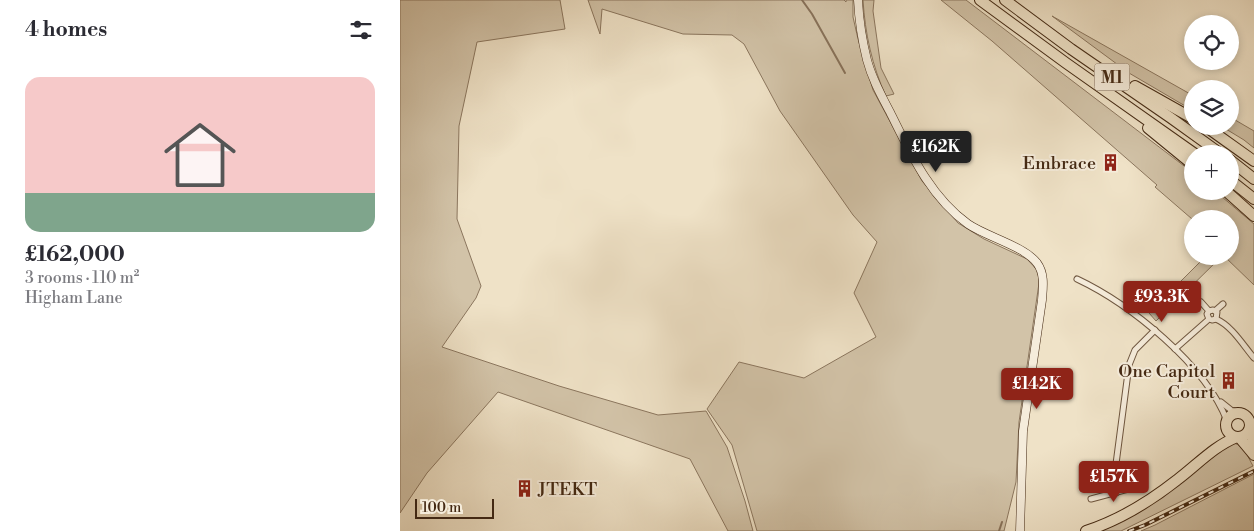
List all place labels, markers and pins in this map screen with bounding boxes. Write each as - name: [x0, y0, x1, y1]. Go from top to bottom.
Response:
- pin: £162K: [901, 130, 971, 173]
- place label: Embrace: [1023, 152, 1096, 175]
- building icon: Embrace: [1100, 153, 1120, 173]
- pin: £93.3K: [1121, 280, 1203, 323]
- place label: One Capitol Court: [1118, 360, 1216, 404]
- pin: £142K: [1002, 368, 1072, 410]
- building icon: One Capitol Court: [1219, 371, 1239, 391]
- pin: £157K: [1079, 460, 1149, 503]
- place label: JTEKT: [537, 478, 597, 501]
- building icon: JTEKT: [514, 479, 534, 499]

